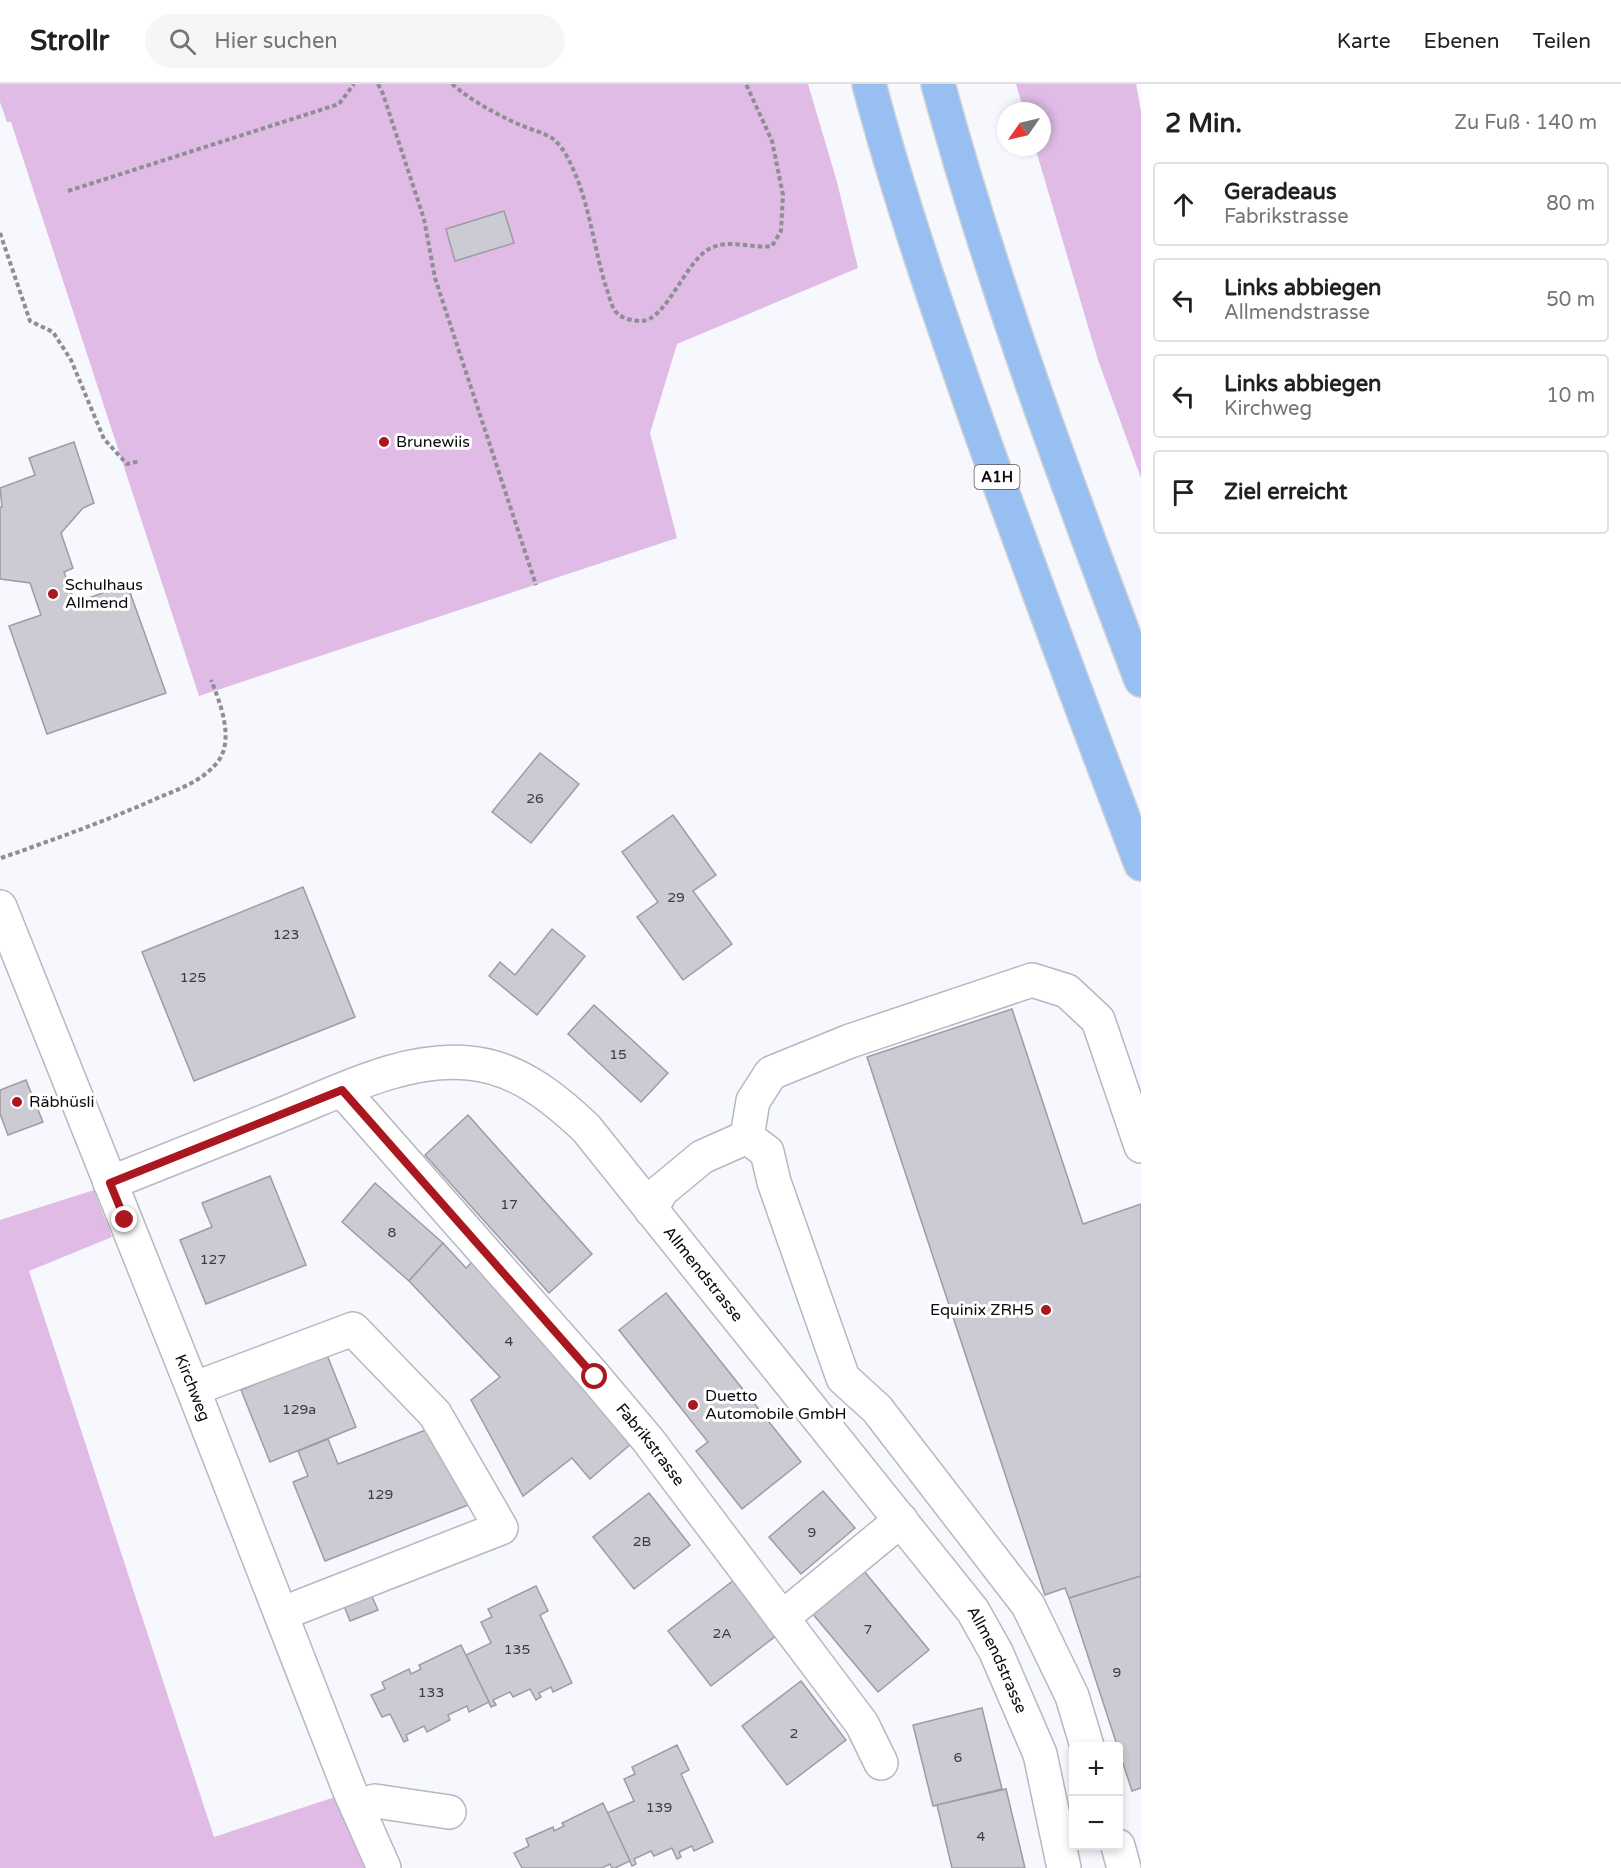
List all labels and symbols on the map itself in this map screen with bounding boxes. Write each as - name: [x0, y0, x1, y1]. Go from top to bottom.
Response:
- north arrow: [997, 102, 1051, 156]
- place label: Brunewiis: [396, 432, 470, 452]
- marker: Brunewiis: [377, 435, 391, 449]
- road number: A1H: [974, 465, 1020, 489]
- place label: Schulhaus Allmend: [65, 575, 143, 613]
- marker: Schulhaus Allmend: [46, 587, 60, 601]
- house number: 26: [526, 790, 544, 807]
- house number: 29: [667, 889, 685, 906]
- house number: 123: [273, 926, 299, 943]
- house number: 125: [180, 969, 206, 986]
- house number: 15: [609, 1046, 627, 1063]
- place label: Räbhüsli: [29, 1092, 95, 1112]
- marker: Räbhüsli: [10, 1095, 24, 1109]
- house number: 17: [500, 1196, 518, 1213]
- route end: [111, 1206, 137, 1232]
- street label: Allmendstrasse: [659, 1222, 747, 1326]
- house number: 8: [388, 1224, 397, 1241]
- house number: 127: [200, 1251, 226, 1268]
- place label: Equinix ZRH5: [930, 1300, 1034, 1320]
- marker: Equinix ZRH5: [1039, 1303, 1053, 1317]
- house number: 4: [505, 1333, 514, 1350]
- street label: Kirchweg: [170, 1351, 215, 1424]
- route start: [581, 1363, 607, 1389]
- place label: Duetto Automobile GmbH: [705, 1386, 847, 1424]
- marker: Duetto Automobile GmbH: [686, 1398, 700, 1412]
- street label: Fabrikstrasse: [612, 1399, 689, 1490]
- house number: 129a: [282, 1401, 316, 1418]
- house number: 129: [367, 1486, 393, 1503]
- house number: 9: [808, 1524, 816, 1541]
- house number: 2B: [633, 1533, 651, 1550]
- street label: Allmendstrasse: [962, 1603, 1031, 1716]
- house number: 7: [864, 1621, 872, 1638]
- house number: 2A: [712, 1625, 732, 1642]
- house number: 135: [504, 1641, 530, 1658]
- house number: 9: [1113, 1664, 1121, 1681]
- house number: 133: [418, 1684, 444, 1701]
- house number: 2: [790, 1725, 798, 1742]
- house number: 6: [954, 1749, 963, 1766]
- house number: 139: [646, 1799, 672, 1816]
- house number: 4: [977, 1828, 986, 1845]

